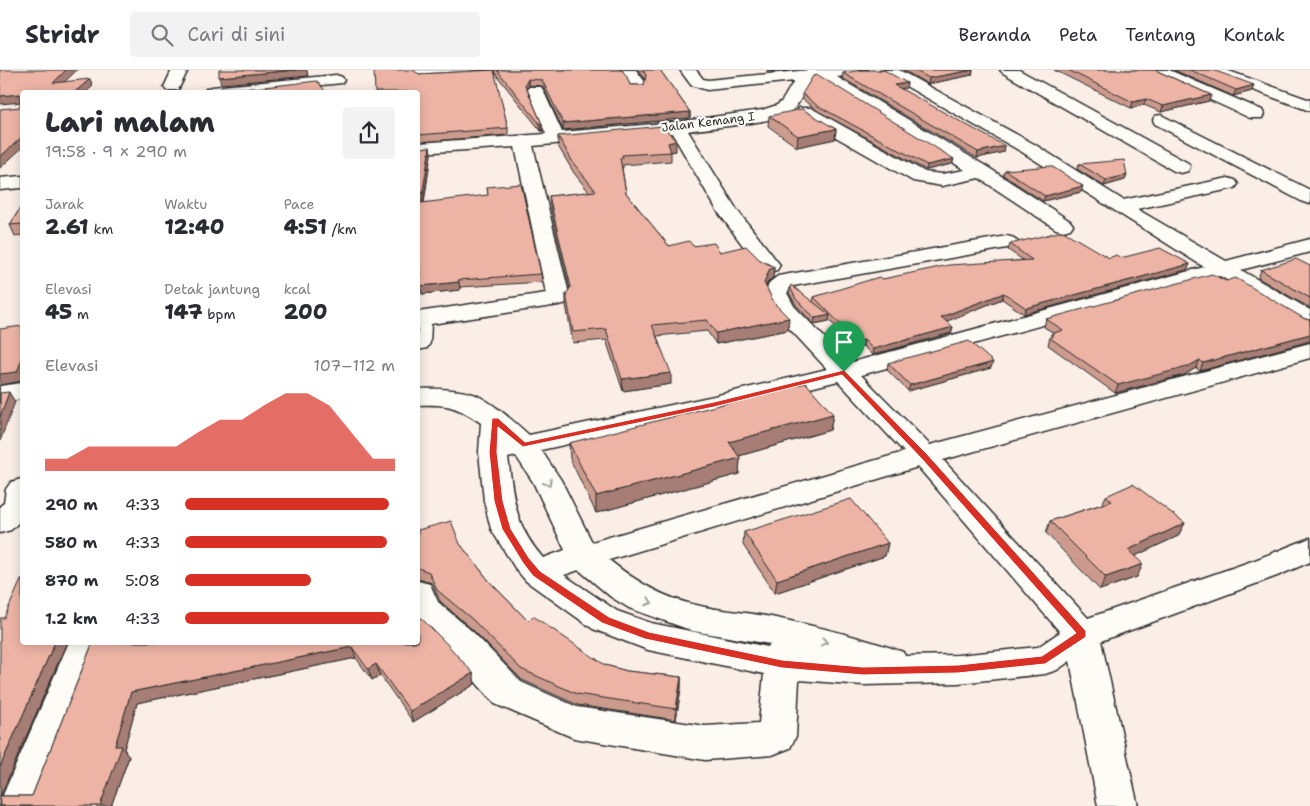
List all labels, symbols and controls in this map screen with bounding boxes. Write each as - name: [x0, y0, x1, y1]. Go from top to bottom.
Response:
- search box: [130, 12, 480, 57]
- text: Stridr: [25, 19, 100, 51]
- icon: search: [148, 21, 176, 49]
- text: Cari di sini: [188, 22, 285, 47]
- text: Beranda: [959, 23, 1031, 47]
- text: Peta: [1059, 23, 1097, 47]
- text: Tentang: [1125, 23, 1196, 47]
- text: Kontak: [1224, 23, 1285, 47]
- text: Lari malam: [45, 103, 215, 141]
- button: share: [343, 107, 395, 159]
- street label: Jalan Kemang I: [660, 108, 756, 136]
- text: 19:58 · 9 × 290 m: [45, 141, 187, 162]
- text: Jarak: [45, 195, 84, 213]
- text: Waktu: [164, 195, 207, 213]
- text: Pace: [284, 195, 314, 213]
- text: 2.61: [45, 213, 89, 241]
- text: 12:40: [164, 213, 224, 241]
- text: 4:51: [284, 213, 327, 241]
- text: km: [89, 220, 113, 238]
- text: /km: [327, 220, 357, 238]
- text: Elevasi: [45, 280, 92, 298]
- text: Detak jantung: [164, 280, 260, 298]
- text: kcal: [284, 280, 311, 298]
- text: 45: [45, 298, 72, 326]
- text: 147: [164, 298, 203, 326]
- text: 200: [284, 298, 327, 326]
- text: m: [72, 305, 89, 323]
- text: bpm: [203, 305, 236, 323]
- pin: [823, 321, 865, 372]
- icon: arrive: [830, 328, 858, 356]
- text: Elevasi: [45, 355, 99, 376]
- text: 107–112 m: [314, 355, 395, 376]
- one-way arrow: [542, 478, 552, 487]
- text: 290 m: [45, 494, 98, 515]
- text: 4:33: [125, 494, 161, 515]
- text: 580 m: [45, 532, 97, 553]
- text: 4:33: [125, 532, 161, 553]
- text: 870 m: [45, 570, 98, 591]
- text: 5:08: [125, 570, 160, 591]
- one-way arrow: [645, 596, 653, 606]
- text: 1.2 km: [45, 608, 98, 629]
- text: 4:33: [125, 608, 161, 629]
- one-way arrow: [820, 636, 829, 647]

